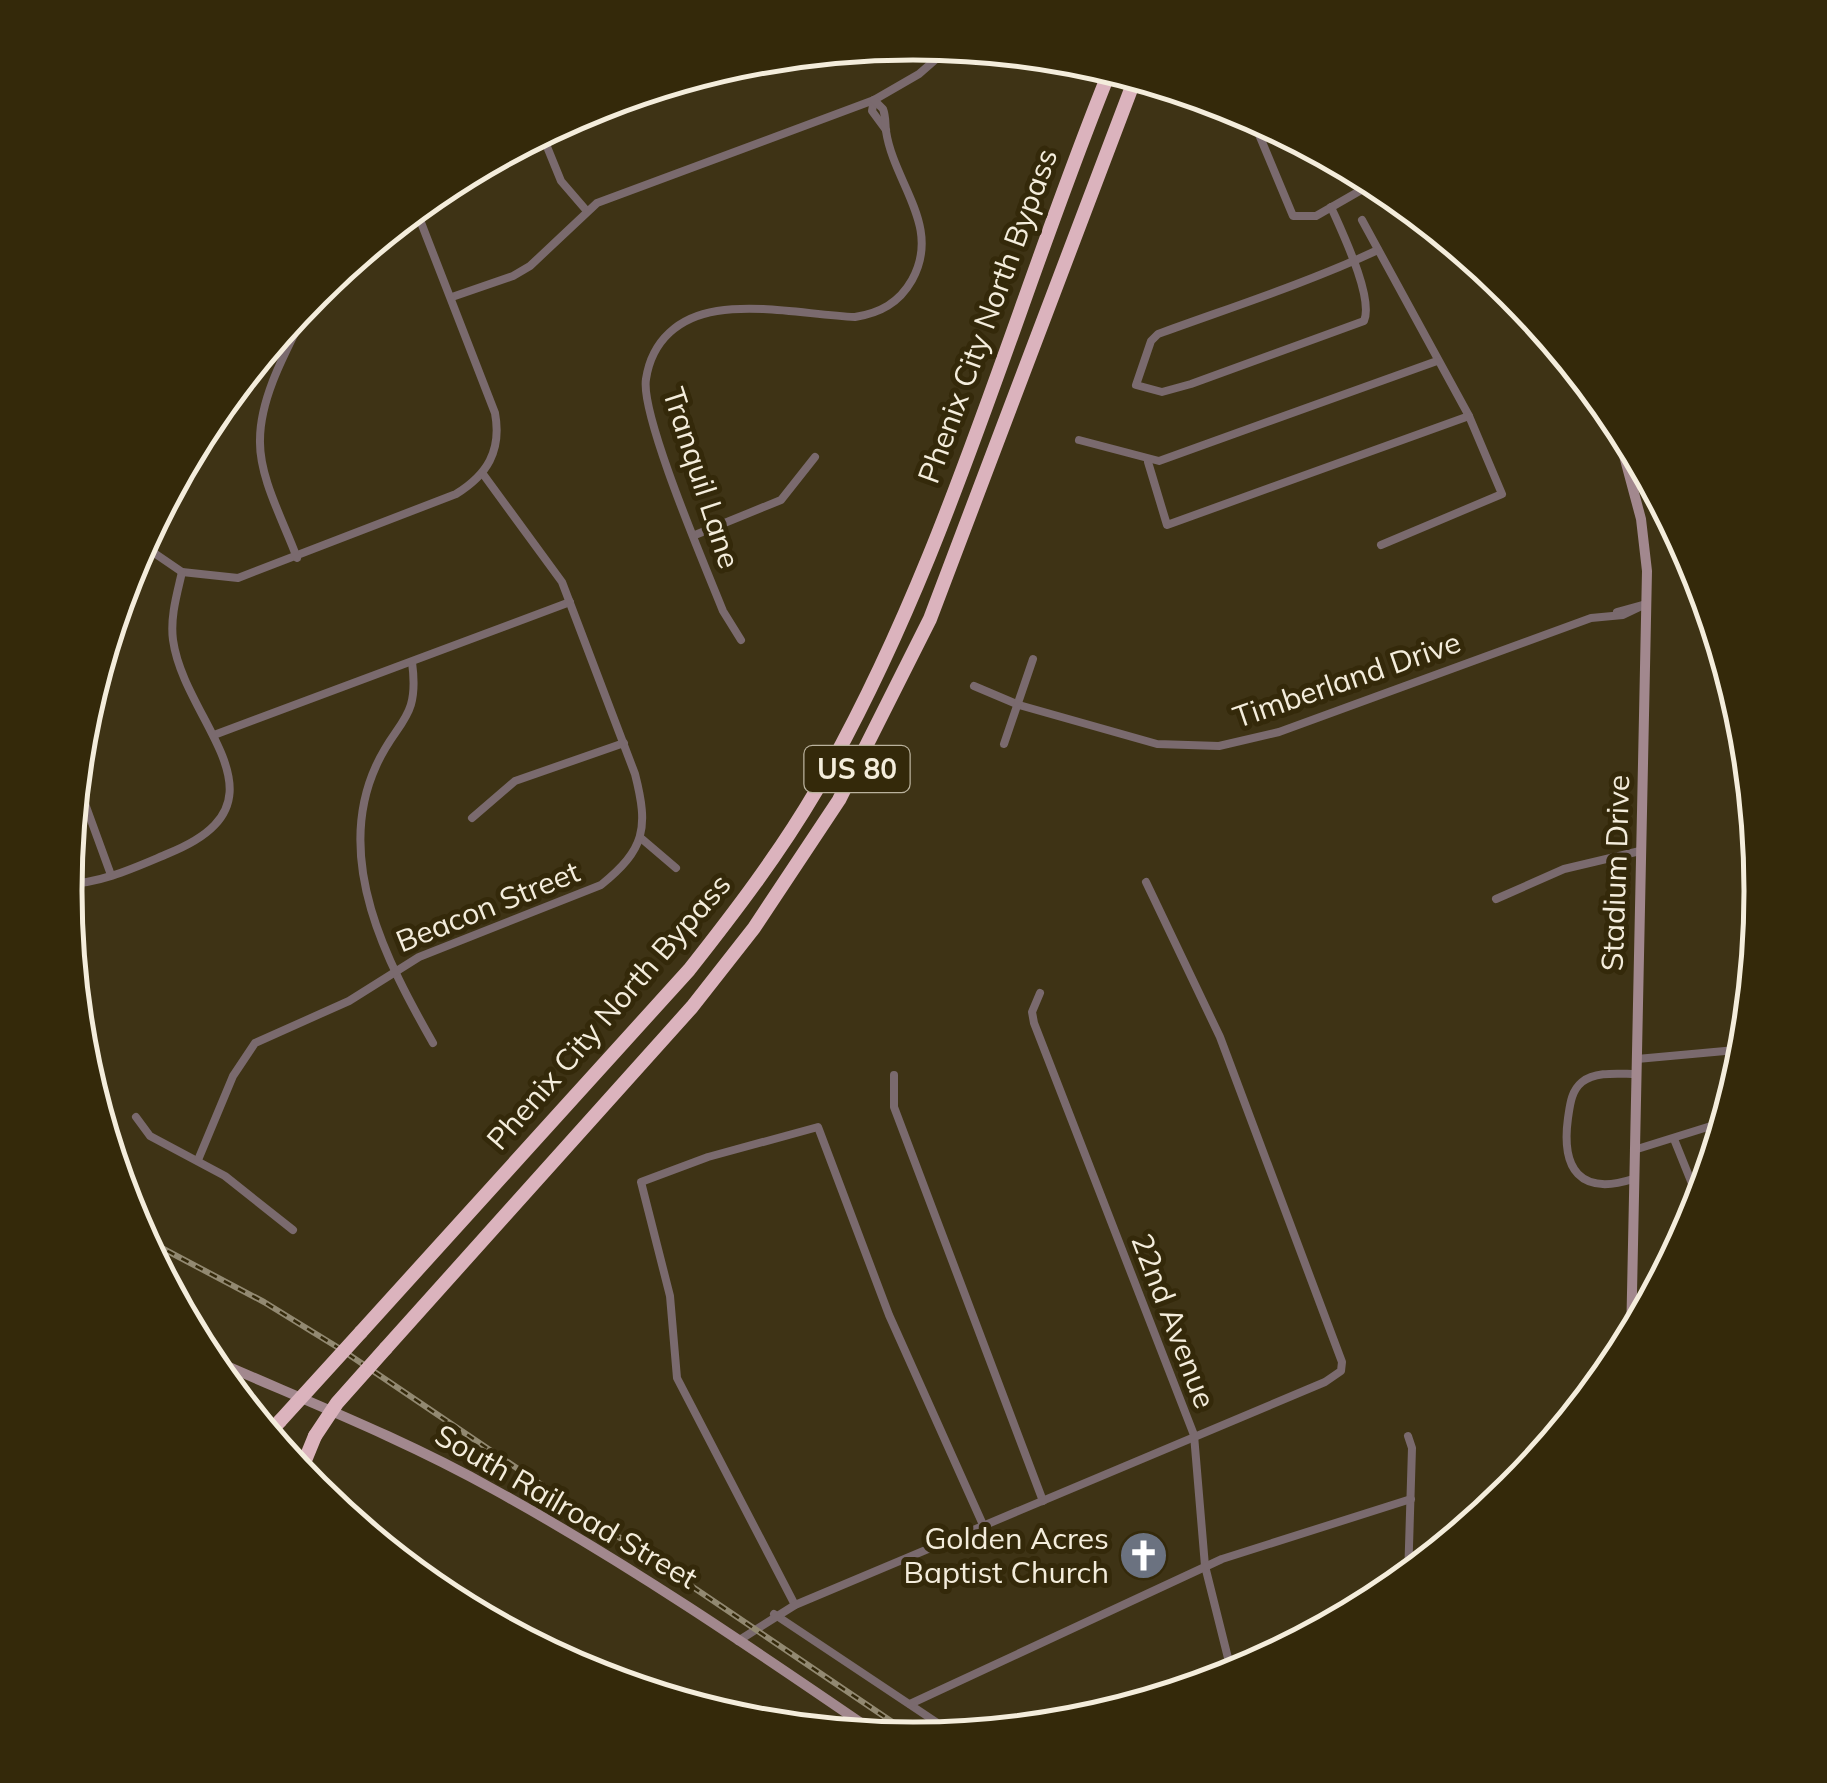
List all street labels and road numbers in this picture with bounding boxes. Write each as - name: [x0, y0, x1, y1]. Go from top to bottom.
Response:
- street label: Phenix City North Bypass: [909, 143, 1065, 488]
- street label: Tranquil Lane: [655, 383, 749, 573]
- street label: Timberland Drive: [1228, 622, 1465, 736]
- road number: US 80: [804, 746, 910, 792]
- street label: Stadium Drive: [1593, 774, 1637, 972]
- street label: Beacon Street: [390, 852, 585, 960]
- street label: Phenix City North Bypass: [478, 866, 739, 1157]
- street label: 22nd Avenue: [1123, 1228, 1225, 1413]
- street label: South Railroad Street: [429, 1416, 704, 1597]

